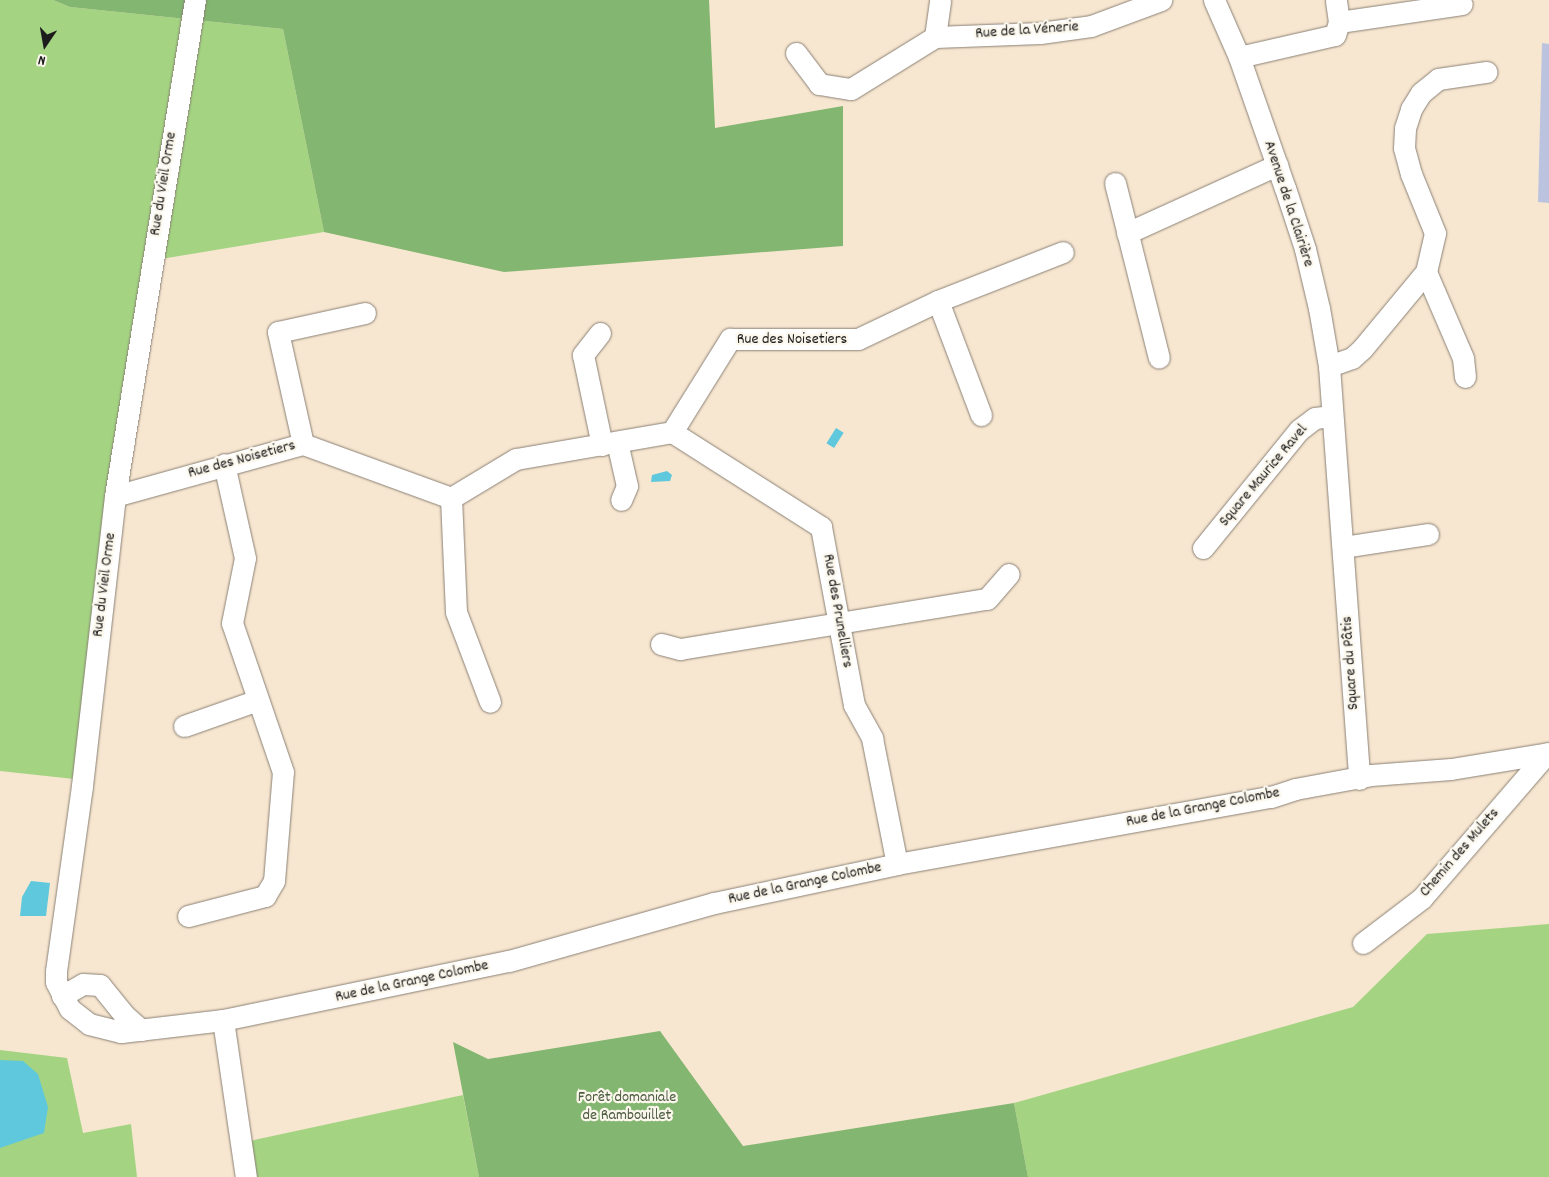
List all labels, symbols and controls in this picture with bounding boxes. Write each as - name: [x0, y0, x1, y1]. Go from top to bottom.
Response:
- street label: Rue de la Vénerie: [975, 18, 1079, 44]
- north arrow: [20, 20, 70, 70]
- text: N: [36, 49, 47, 70]
- street label: Rue du Vieil Orme: [146, 131, 182, 237]
- street label: Avenue de la Clairière: [1259, 138, 1317, 270]
- street label: Rue des Noisetiers: [737, 330, 847, 350]
- street label: Square Maurice Ravel: [1216, 421, 1312, 531]
- street label: Rue des Noisetiers: [186, 436, 298, 484]
- street label: Rue du Vieil Orme: [89, 532, 121, 638]
- street label: Rue des Prunelliers: [818, 553, 856, 669]
- street label: Square du Pâtis: [1338, 615, 1364, 711]
- street label: Rue de la Grange Colombe: [1125, 784, 1281, 832]
- street label: Chemin des Mulets: [1416, 804, 1504, 902]
- street label: Rue de la Grange Colombe: [727, 858, 883, 910]
- street label: Rue de la Grange Colombe: [334, 956, 490, 1008]
- park label: Forêt domaniale de Rambouillet: [578, 1088, 676, 1126]

